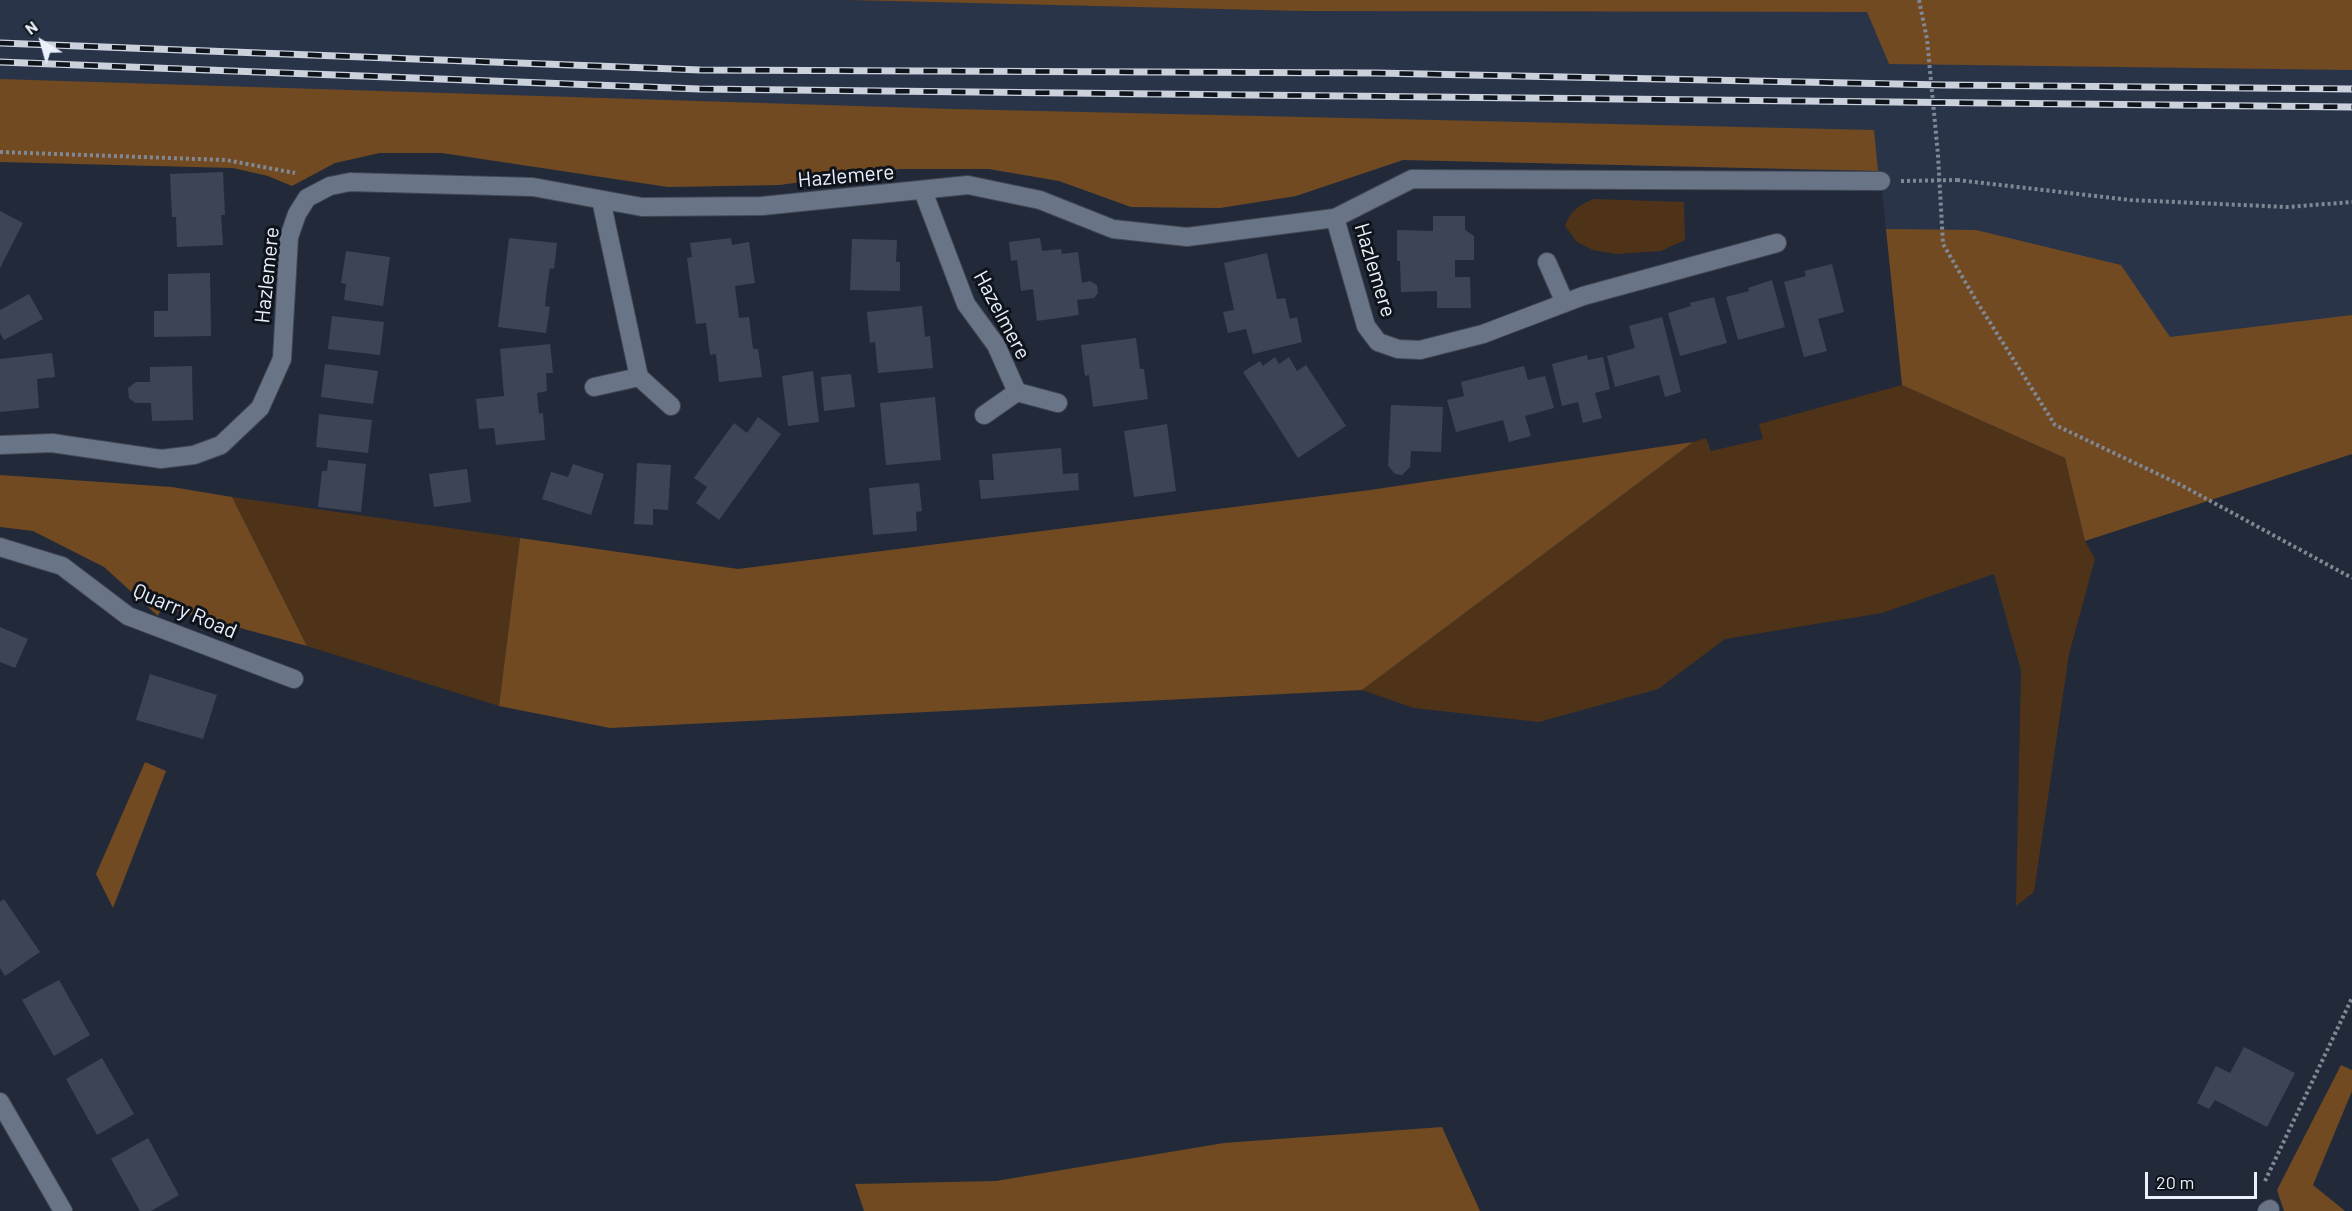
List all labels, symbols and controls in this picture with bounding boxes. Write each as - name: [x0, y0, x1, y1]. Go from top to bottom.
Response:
- north arrow: [12, 12, 72, 72]
- text: N: [21, 16, 41, 38]
- street label: Hazlemere: [797, 159, 895, 193]
- street label: Hazlemere: [1349, 220, 1401, 320]
- street label: Hazlemere: [249, 225, 285, 325]
- street label: Hazelmere: [968, 266, 1036, 364]
- street label: Quarry Road: [129, 578, 241, 644]
- scale bar: [2148, 1160, 2260, 1198]
- text: 20 m: [2156, 1171, 2194, 1193]

